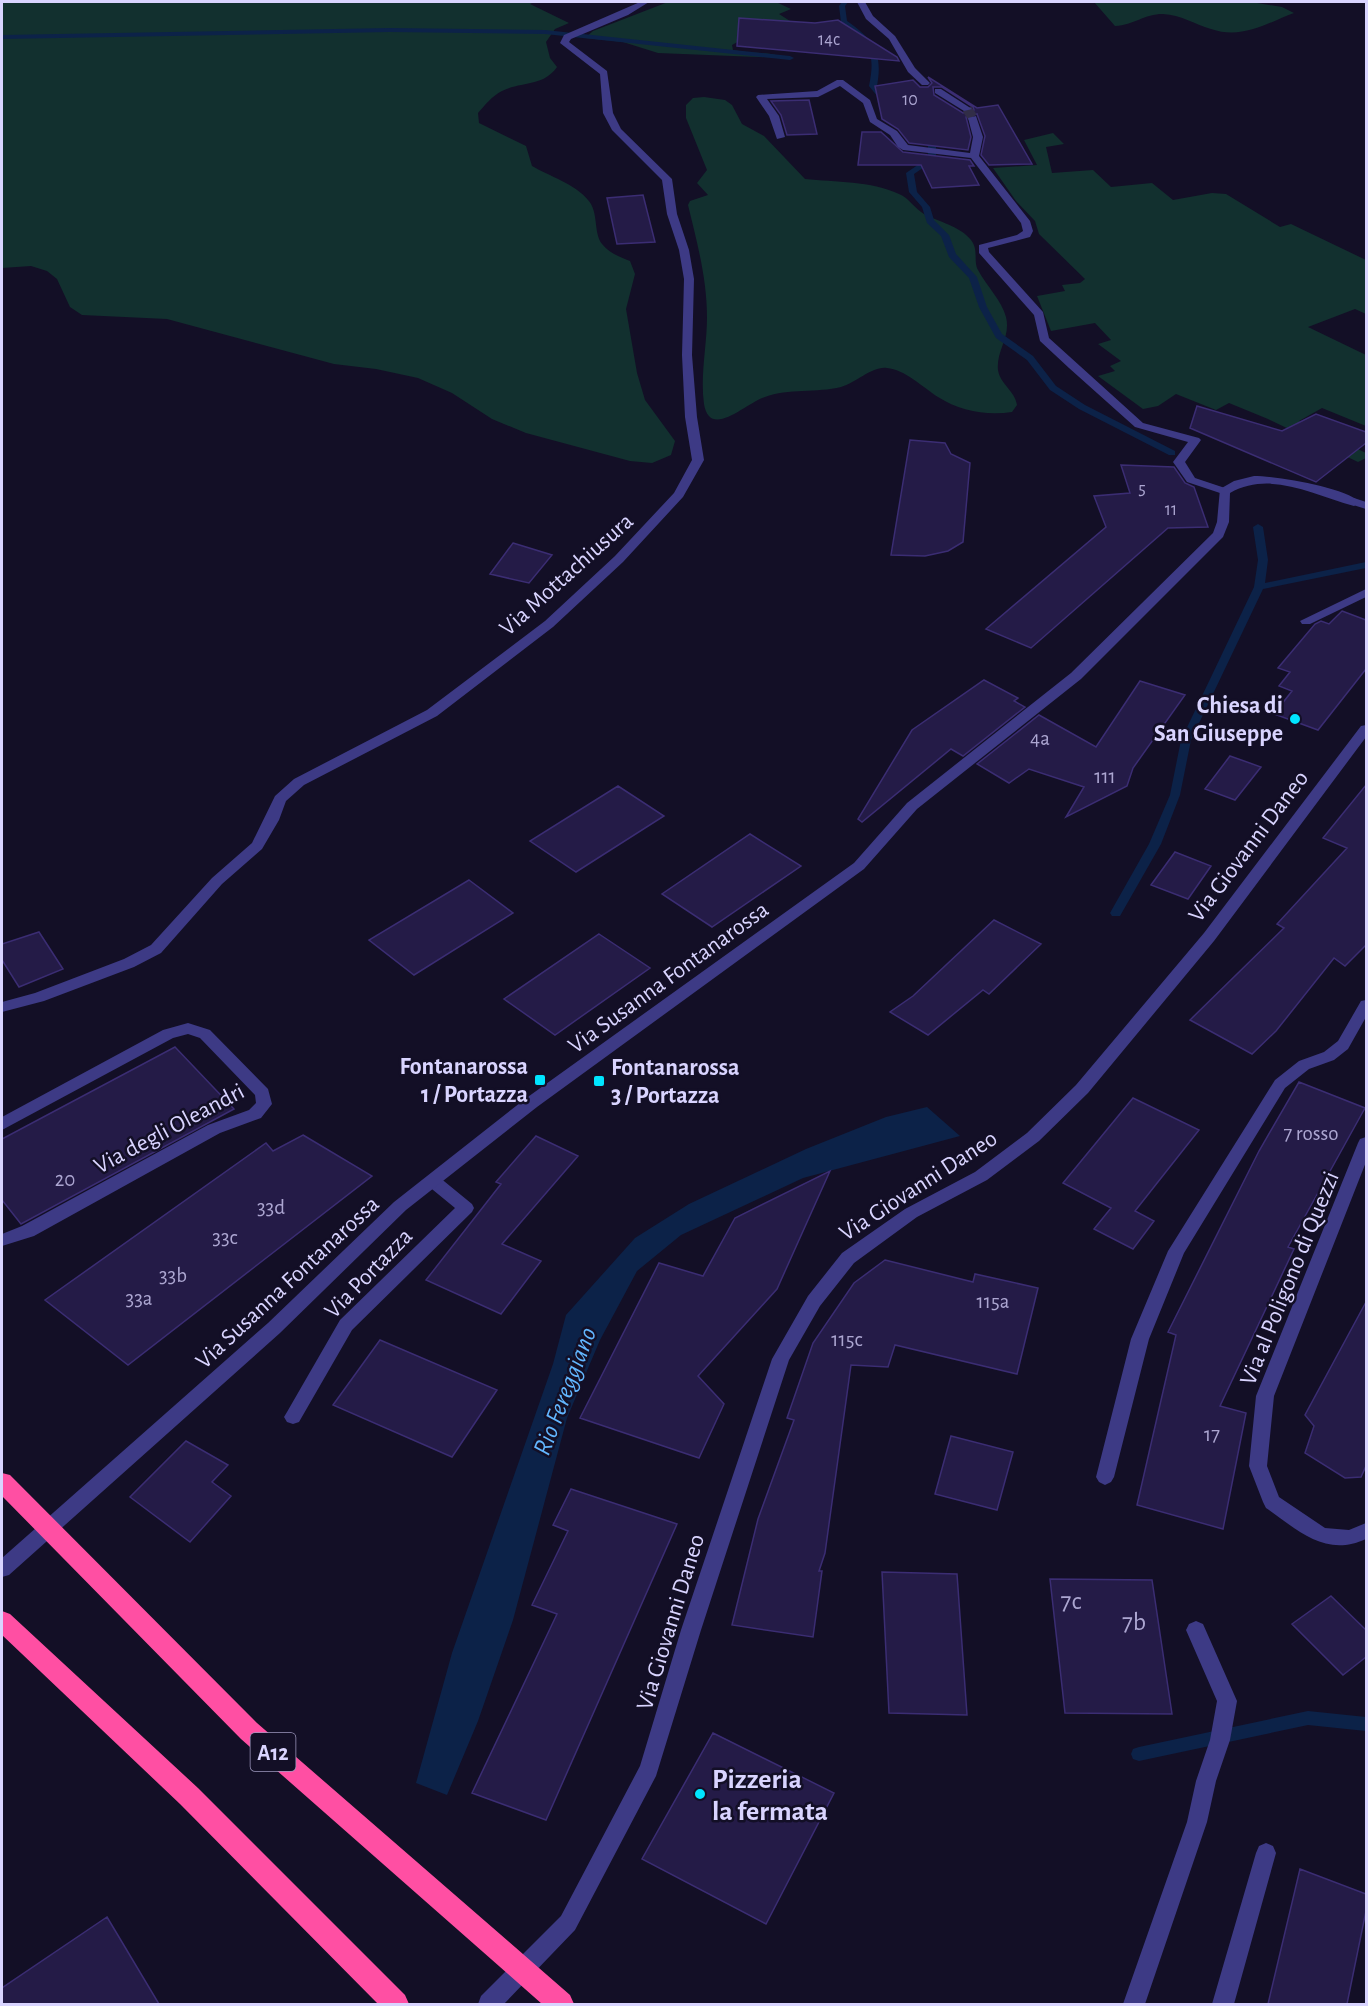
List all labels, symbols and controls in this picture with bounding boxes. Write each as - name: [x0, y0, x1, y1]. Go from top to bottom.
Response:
- house number: 14c: [818, 31, 840, 49]
- house number: 10: [902, 91, 918, 109]
- house number: 5: [1138, 480, 1146, 498]
- house number: 11: [1165, 501, 1177, 519]
- street label: Via Mottachiusura: [495, 509, 638, 641]
- place label: Chiesa di San Giuseppe: [1154, 694, 1283, 746]
- marker: Chiesa di San Giuseppe: [1288, 712, 1302, 726]
- house number: 4a: [1030, 728, 1050, 749]
- house number: 111: [1094, 766, 1116, 787]
- street label: Via Giovanni Daneo: [1184, 766, 1313, 927]
- street label: Via Susanna Fontanarossa: [564, 897, 773, 1058]
- place label: Fontanarossa 1 / Portazza: [399, 1055, 528, 1107]
- place label: Fontanarossa 3 / Portazza: [611, 1056, 740, 1108]
- marker: Fontanarossa 1 / Portazza: [533, 1073, 547, 1087]
- marker: Fontanarossa 3 / Portazza: [592, 1074, 606, 1088]
- street label: Via degli Oleandri: [90, 1079, 249, 1179]
- house number: 7 rosso: [1283, 1123, 1339, 1144]
- street label: Via Giovanni Daneo: [835, 1126, 1002, 1246]
- street label: Via al Poligono di Quezzi: [1236, 1168, 1344, 1389]
- house number: 20: [55, 1169, 75, 1190]
- street label: Via Susanna Fontanarossa: [191, 1192, 384, 1374]
- house number: 33d: [257, 1197, 285, 1218]
- street label: Via Portazza: [320, 1224, 417, 1323]
- house number: 33c: [212, 1227, 238, 1248]
- house number: 33b: [159, 1265, 187, 1286]
- house number: 33a: [125, 1288, 153, 1309]
- house number: 115a: [977, 1291, 1010, 1312]
- water label: Rio Fereggiano: [529, 1324, 601, 1459]
- house number: 115c: [831, 1329, 863, 1350]
- house number: 17: [1204, 1424, 1220, 1445]
- street label: Via Giovanni Daneo: [633, 1531, 709, 1713]
- house number: 7c: [1061, 1588, 1081, 1614]
- house number: 7b: [1122, 1609, 1146, 1635]
- road number: A12: [250, 1733, 296, 1771]
- place label: Pizzeria la fermata: [712, 1766, 828, 1826]
- marker: Pizzeria la fermata: [693, 1787, 707, 1801]

